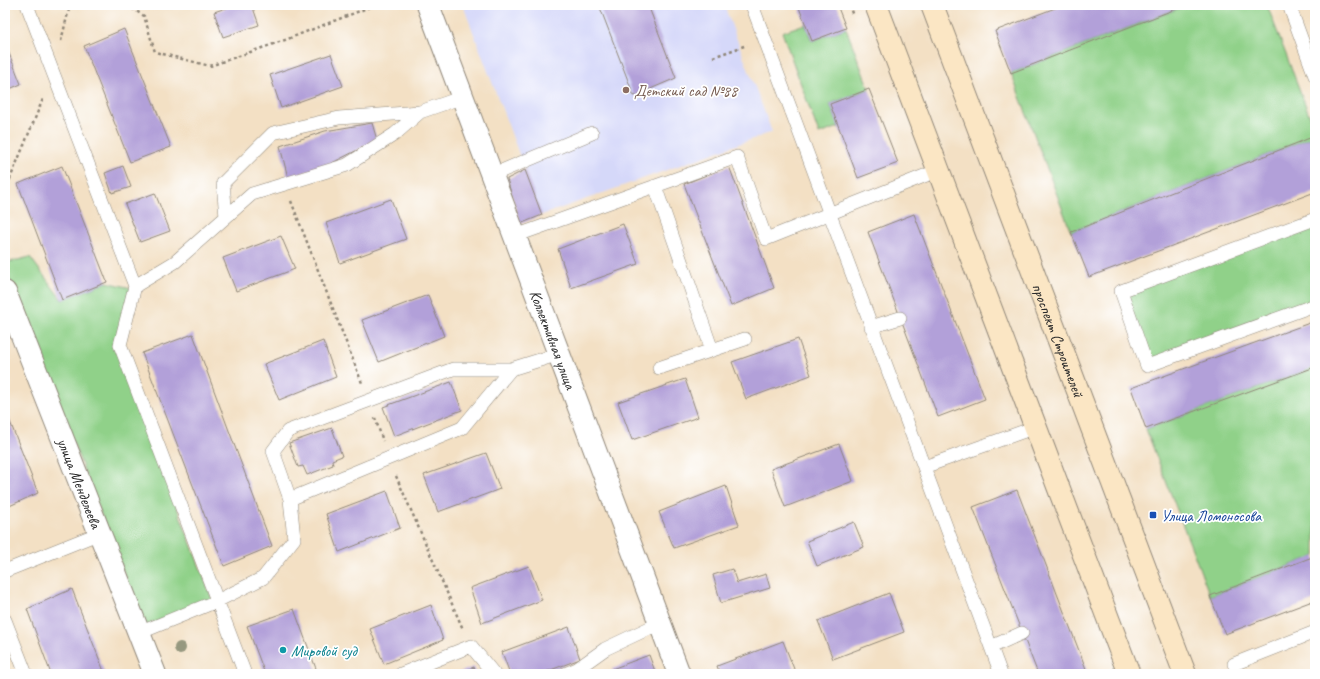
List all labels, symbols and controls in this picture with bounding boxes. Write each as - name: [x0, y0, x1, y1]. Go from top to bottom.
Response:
- place label: Детский сад №88: [634, 81, 739, 101]
- marker: Детский сад №88: [621, 85, 631, 95]
- street label: проспект Строителей: [1027, 280, 1089, 401]
- street label: Коллективная улица: [525, 287, 581, 394]
- street label: улица Менделеева: [52, 434, 106, 533]
- place label: Улица Ломоносова: [1161, 506, 1262, 526]
- marker: Улица Ломоносова: [1148, 510, 1158, 520]
- place label: Мировой суд: [291, 641, 359, 661]
- marker: Мировой суд: [278, 645, 288, 655]

